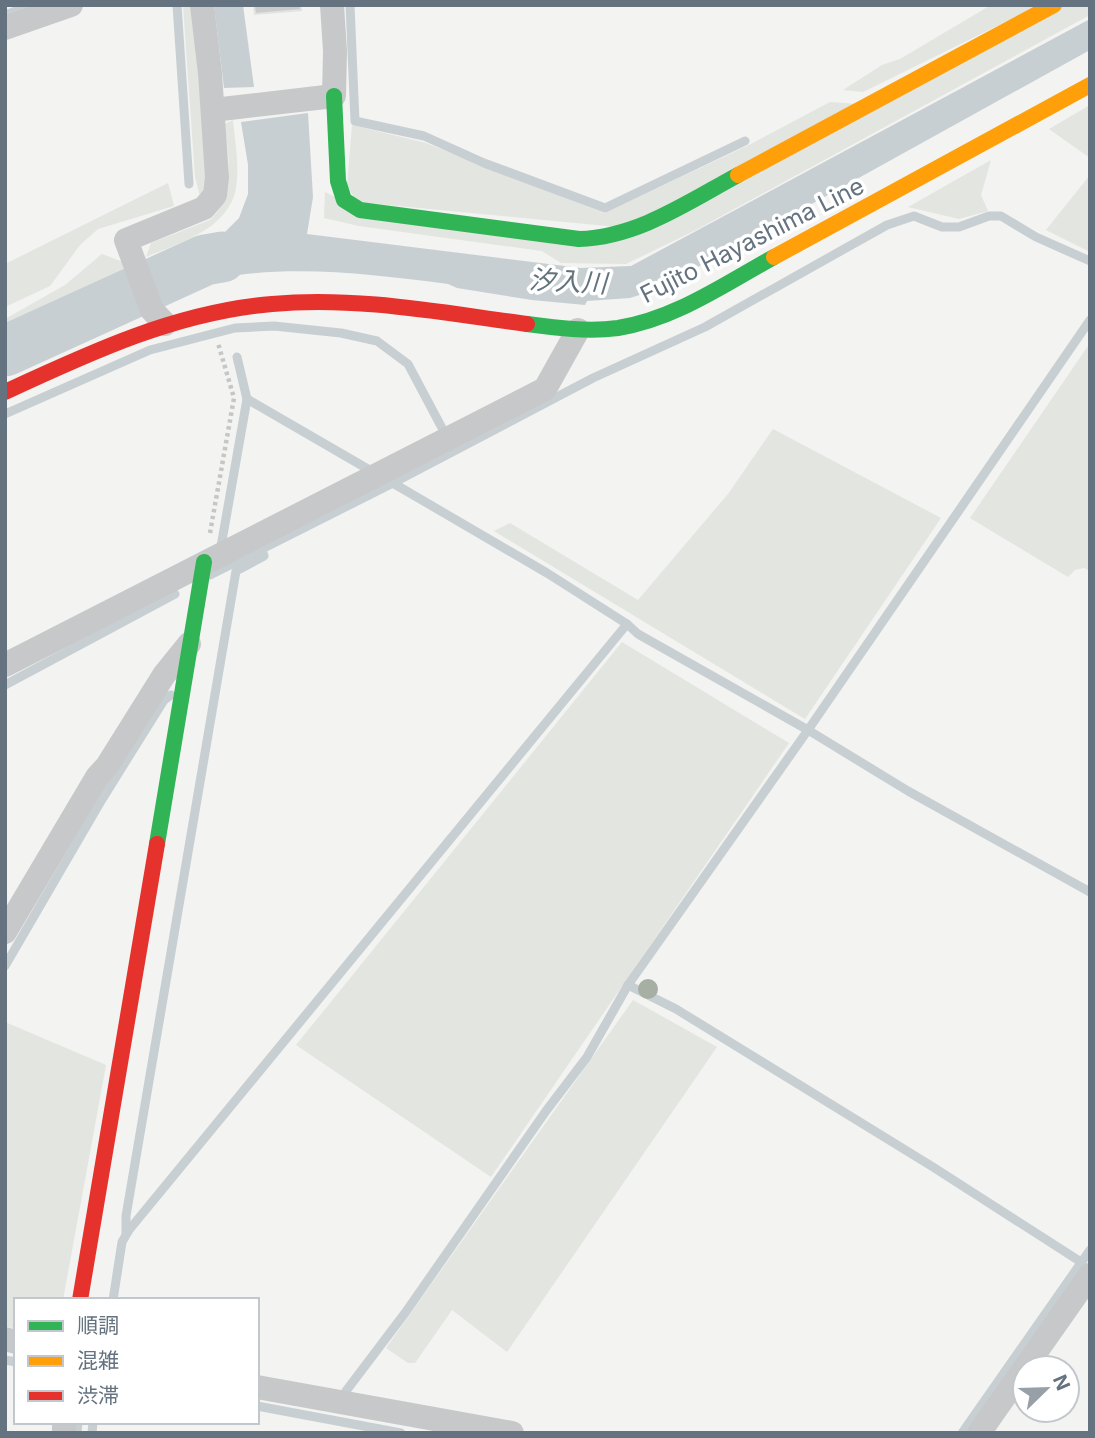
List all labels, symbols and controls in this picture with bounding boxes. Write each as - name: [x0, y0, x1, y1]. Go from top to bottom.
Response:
- street label: Fujito Hayashima Line: [635, 171, 869, 309]
- water label: 汐入川: [528, 263, 611, 299]
- legend: [14, 1298, 259, 1424]
- text: 順調: [77, 1313, 119, 1338]
- text: 混雑: [77, 1348, 119, 1373]
- north arrow: [1011, 1354, 1081, 1424]
- text: N: [1048, 1371, 1075, 1394]
- text: 渋滞: [77, 1383, 119, 1408]

